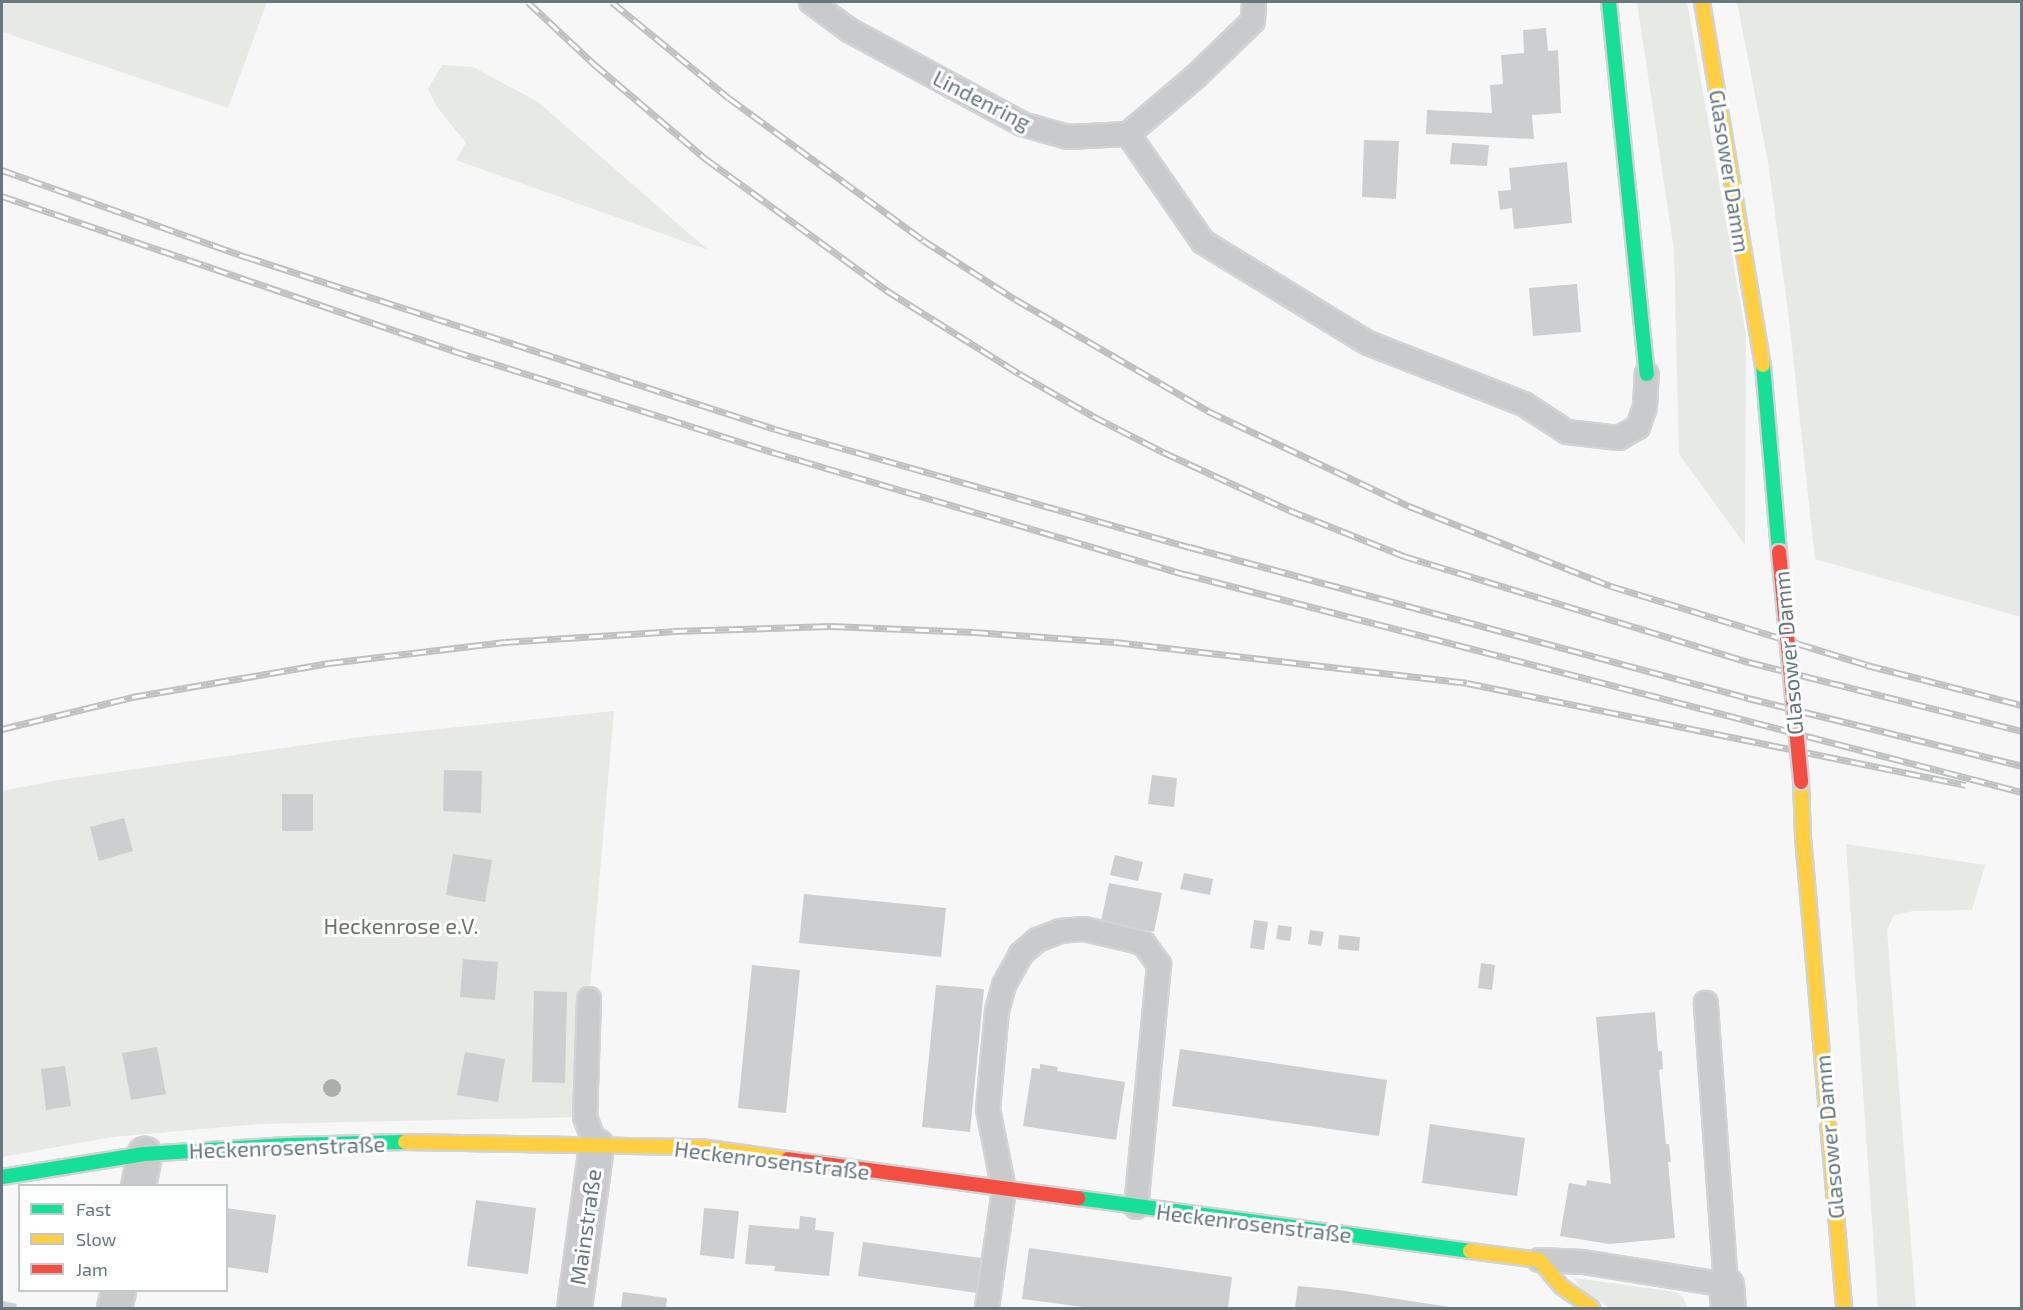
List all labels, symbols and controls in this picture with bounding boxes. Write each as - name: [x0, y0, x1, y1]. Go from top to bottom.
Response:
- street label: Lindenring: [929, 64, 1035, 136]
- street label: Glasower Damm: [1704, 88, 1756, 254]
- street label: Glasower Damm: [1768, 570, 1808, 736]
- park label: Heckenrose e.V.: [324, 913, 478, 939]
- street label: Glasower Damm: [1809, 1054, 1849, 1220]
- street label: Heckenrosenstraße: [188, 1130, 386, 1164]
- street label: Heckenrosenstraße: [673, 1135, 871, 1185]
- street label: Mainstraße: [564, 1167, 606, 1287]
- legend: [18, 1184, 228, 1292]
- text: Fast: [76, 1198, 111, 1220]
- street label: Heckenrosenstraße: [1155, 1198, 1353, 1248]
- text: Slow: [76, 1228, 116, 1250]
- text: Jam: [76, 1258, 108, 1280]

